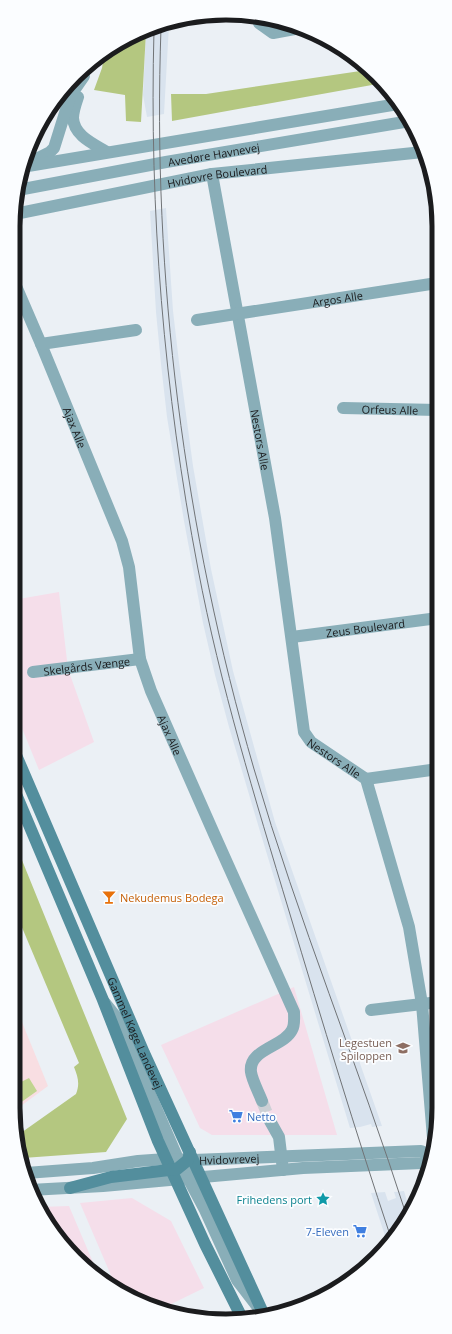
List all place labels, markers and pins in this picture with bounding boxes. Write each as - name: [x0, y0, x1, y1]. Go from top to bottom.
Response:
- bar icon: Nekudemus Bodega: [101, 889, 117, 905]
- place label: Nekudemus Bodega: [120, 890, 224, 905]
- place label: Legestuen Spiloppen: [339, 1035, 392, 1063]
- school or university icon: Legestuen Spiloppen: [395, 1040, 411, 1056]
- supermarket icon: Netto: [228, 1108, 244, 1124]
- place label: Netto: [247, 1109, 276, 1124]
- place icon: Frihedens port: [315, 1191, 331, 1207]
- place label: Frihedens port: [237, 1192, 312, 1207]
- supermarket icon: 7-Eleven: [352, 1223, 368, 1239]
- place label: 7-Eleven: [306, 1224, 349, 1239]

